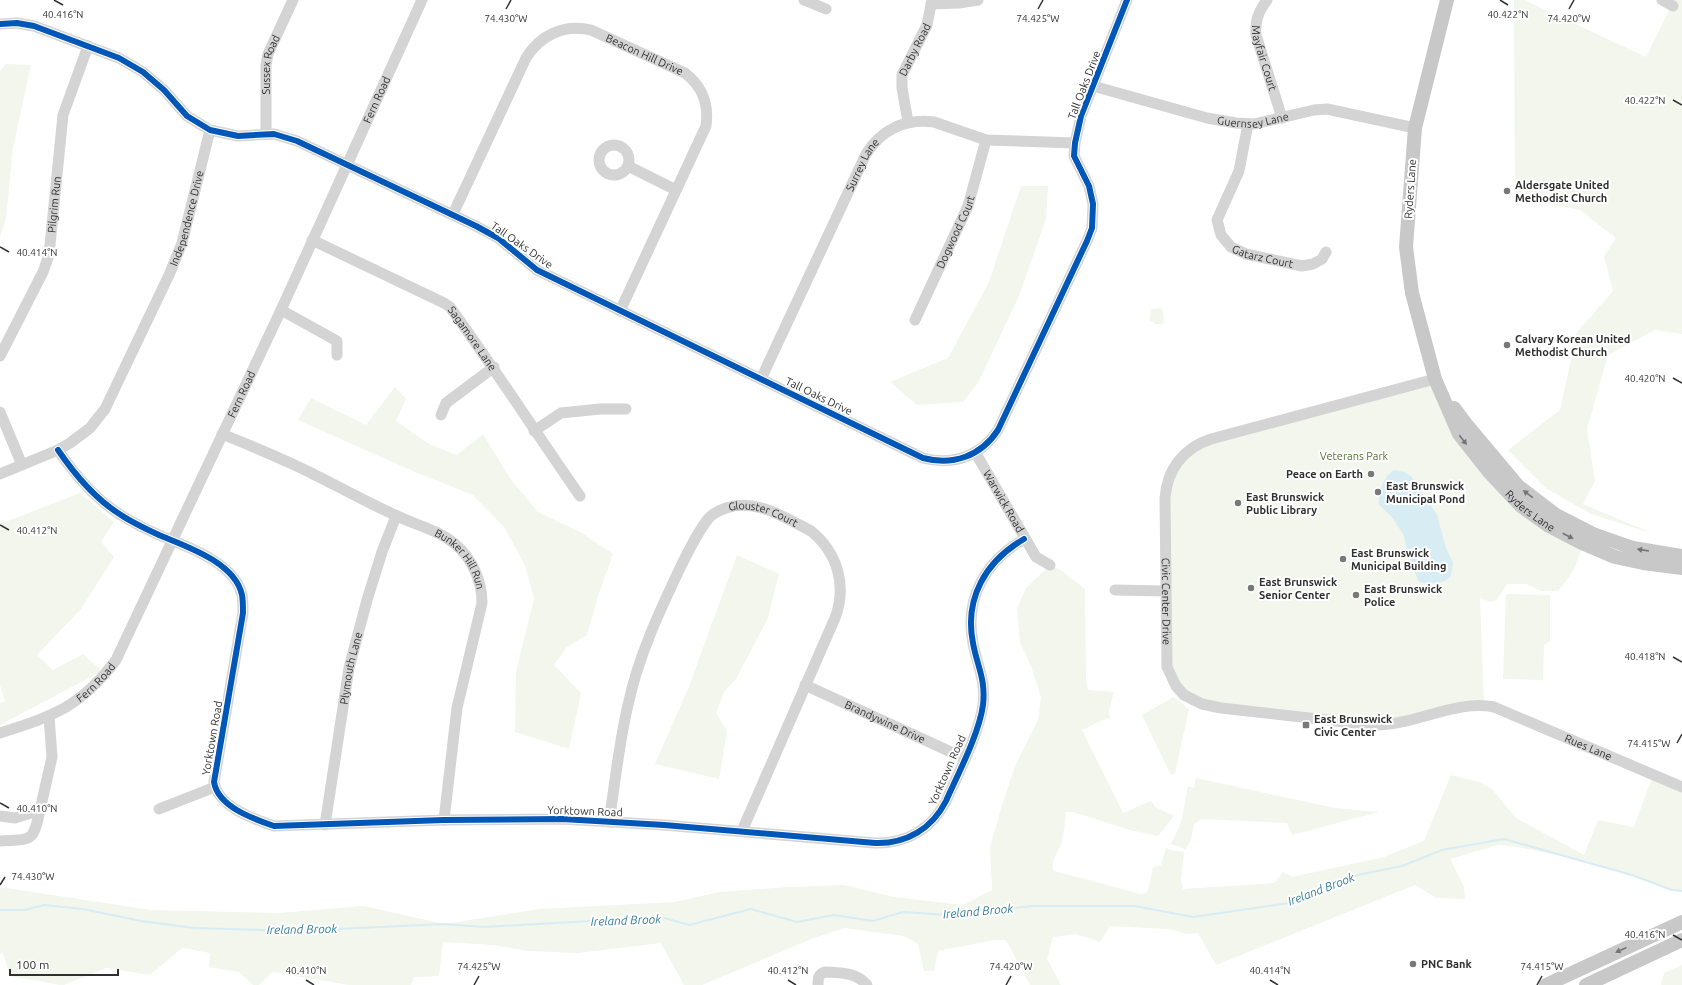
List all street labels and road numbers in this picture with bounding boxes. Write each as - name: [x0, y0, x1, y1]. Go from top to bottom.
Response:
- street label: Darby Road: [897, 21, 933, 78]
- street label: Mayfair Court: [1250, 25, 1279, 93]
- street label: Beacon Hill Drive: [604, 32, 685, 77]
- street label: Sussex Road: [260, 33, 282, 95]
- street label: Tall Oaks Drive: [1065, 49, 1103, 121]
- street label: Fern Road: [361, 74, 392, 125]
- street label: Guernsey Lane: [1216, 110, 1290, 130]
- street label: Surrey Lane: [844, 136, 881, 193]
- street label: Ryders Lane: [1402, 159, 1418, 219]
- street label: Independence Drive: [167, 169, 206, 268]
- street label: Pilgrim Run: [45, 176, 63, 233]
- street label: Dogwood Court: [934, 193, 977, 270]
- street label: Tall Oaks Drive: [489, 219, 555, 271]
- street label: Gatarz Court: [1230, 242, 1295, 270]
- street label: Sagamore Lane: [446, 304, 499, 373]
- street label: Fern Road: [225, 369, 257, 419]
- street label: Tall Oaks Drive: [784, 375, 854, 417]
- street label: Warwick Road: [981, 468, 1026, 534]
- street label: Ryders Lane: [1503, 488, 1557, 534]
- street label: Glouster Court: [727, 499, 801, 529]
- street label: Bunker Hill Run: [433, 527, 487, 590]
- street label: Civic Center Drive: [1160, 558, 1173, 645]
- street label: Plymouth Lane: [338, 631, 364, 705]
- street label: Fern Road: [74, 660, 118, 704]
- street label: Brandywine Drive: [843, 698, 927, 745]
- street label: Yorktown Road: [200, 700, 224, 776]
- street label: Rues Lane: [1563, 732, 1614, 763]
- street label: Yorktown Road: [926, 733, 968, 807]
- street label: Yorktown Road: [547, 804, 623, 818]

